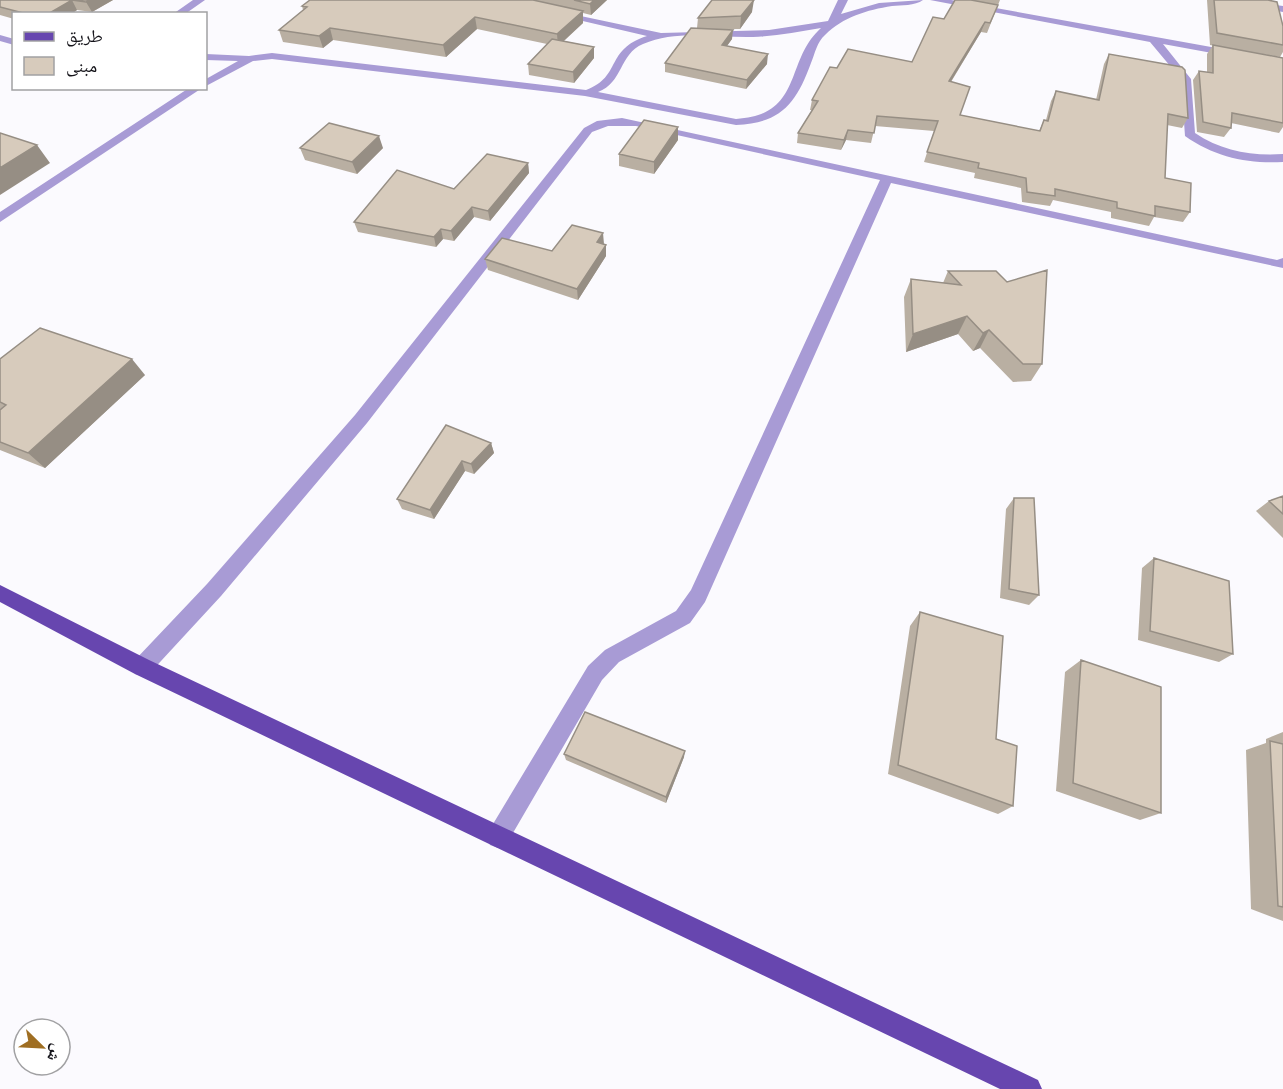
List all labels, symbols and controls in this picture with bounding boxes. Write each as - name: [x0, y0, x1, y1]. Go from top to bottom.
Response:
- legend: [12, 12, 207, 90]
- text: طريق: [66, 25, 103, 47]
- text: مبنى: [66, 55, 97, 77]
- north arrow: [12, 1017, 72, 1077]
- text: ش: [43, 1041, 68, 1065]

